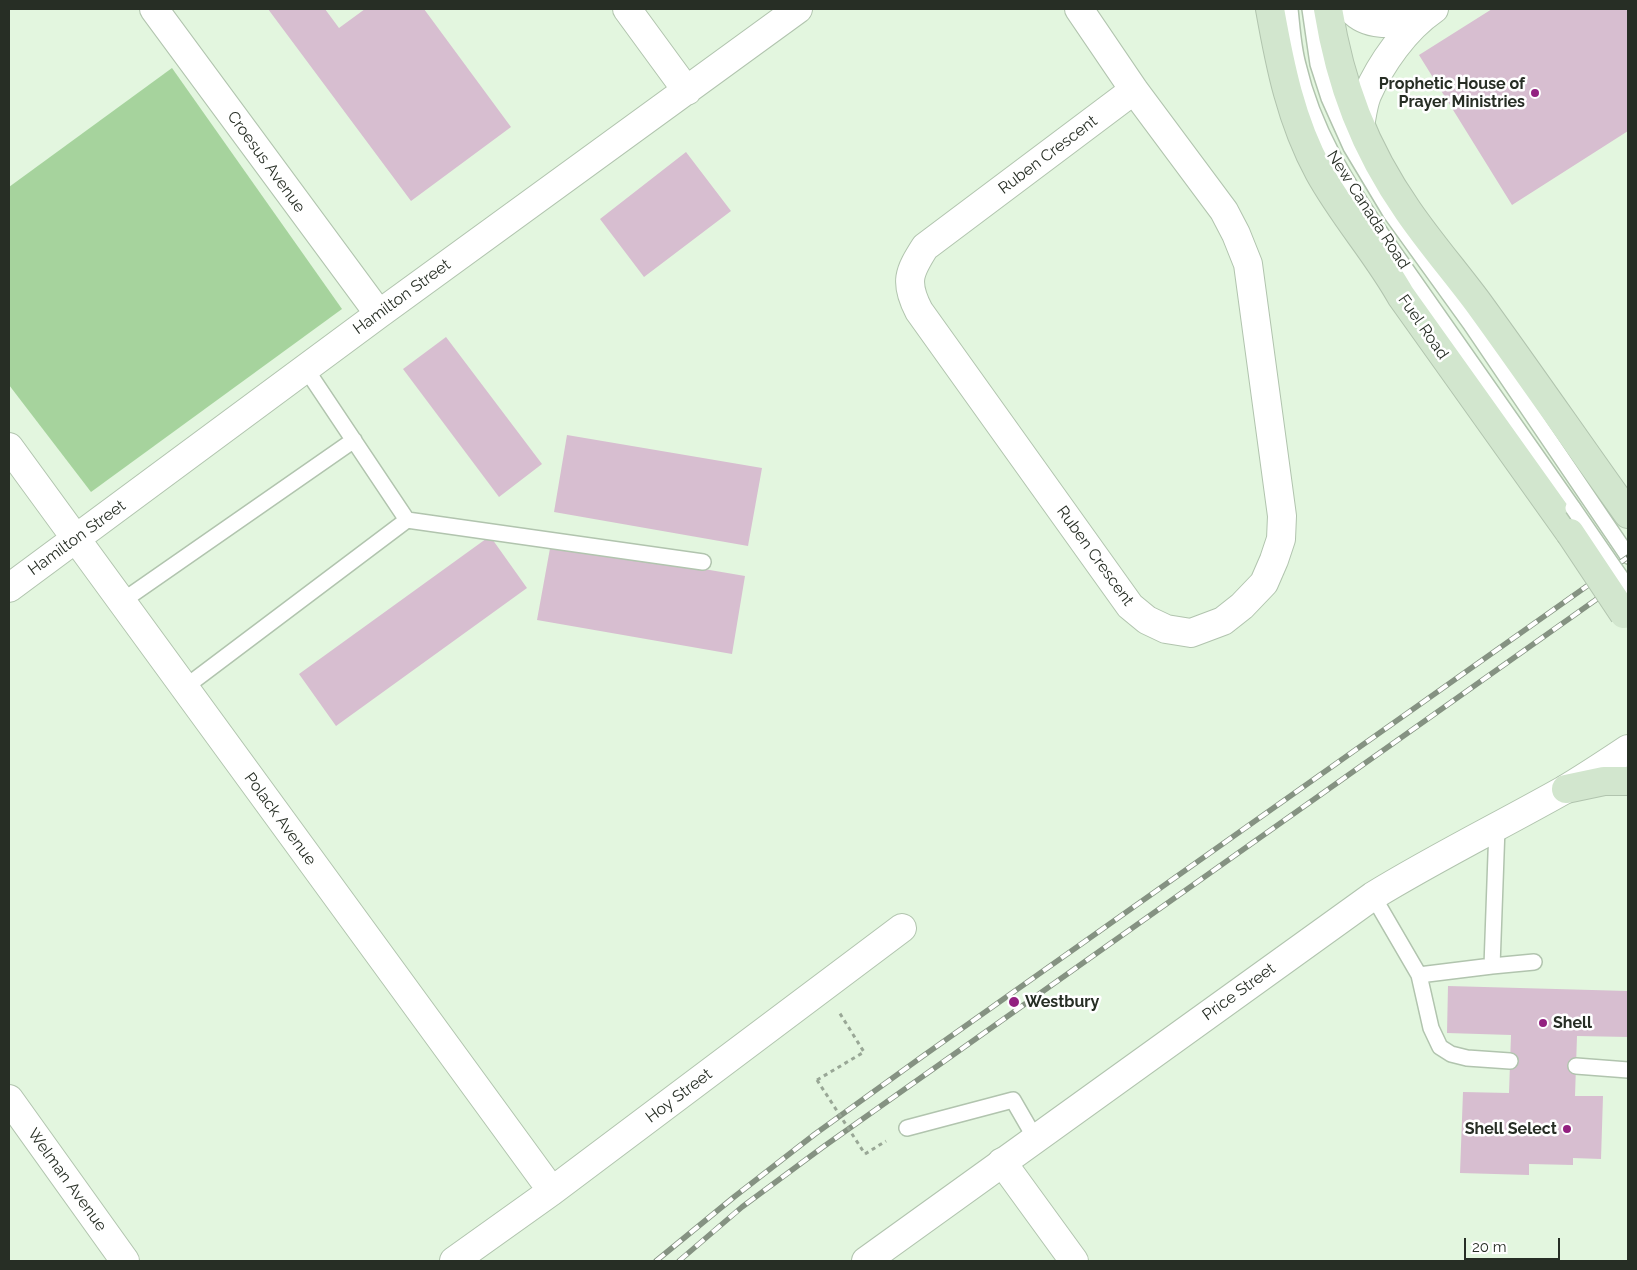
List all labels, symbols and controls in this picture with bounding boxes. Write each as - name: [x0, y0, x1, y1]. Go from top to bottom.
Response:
- place label: Prophetic House of Prayer Ministries: [1379, 74, 1525, 112]
- marker: Prophetic House of Prayer Ministries: [1529, 87, 1541, 99]
- street label: Croesus Avenue: [223, 108, 309, 216]
- street label: Ruben Crescent: [995, 112, 1101, 198]
- street label: New Canada Road: [1323, 147, 1413, 273]
- street label: Hamilton Street: [350, 255, 454, 339]
- street label: Fuel Road: [1394, 291, 1452, 363]
- street label: Hamilton Street: [25, 496, 129, 580]
- street label: Ruben Crescent: [1052, 502, 1138, 610]
- street label: Polack Avenue: [240, 769, 320, 869]
- street label: Price Street: [1199, 959, 1279, 1025]
- place label: Westbury: [1025, 992, 1099, 1012]
- marker: Westbury: [1007, 995, 1021, 1009]
- place label: Shell: [1553, 1013, 1592, 1033]
- marker: Shell: [1537, 1017, 1549, 1029]
- street label: Hoy Street: [642, 1065, 716, 1127]
- place label: Shell Select: [1465, 1119, 1557, 1139]
- marker: Shell Select: [1561, 1123, 1573, 1135]
- street label: Welman Avenue: [23, 1125, 111, 1235]
- scale bar: [1467, 1228, 1563, 1260]
- text: 20 m: [1472, 1238, 1507, 1256]

